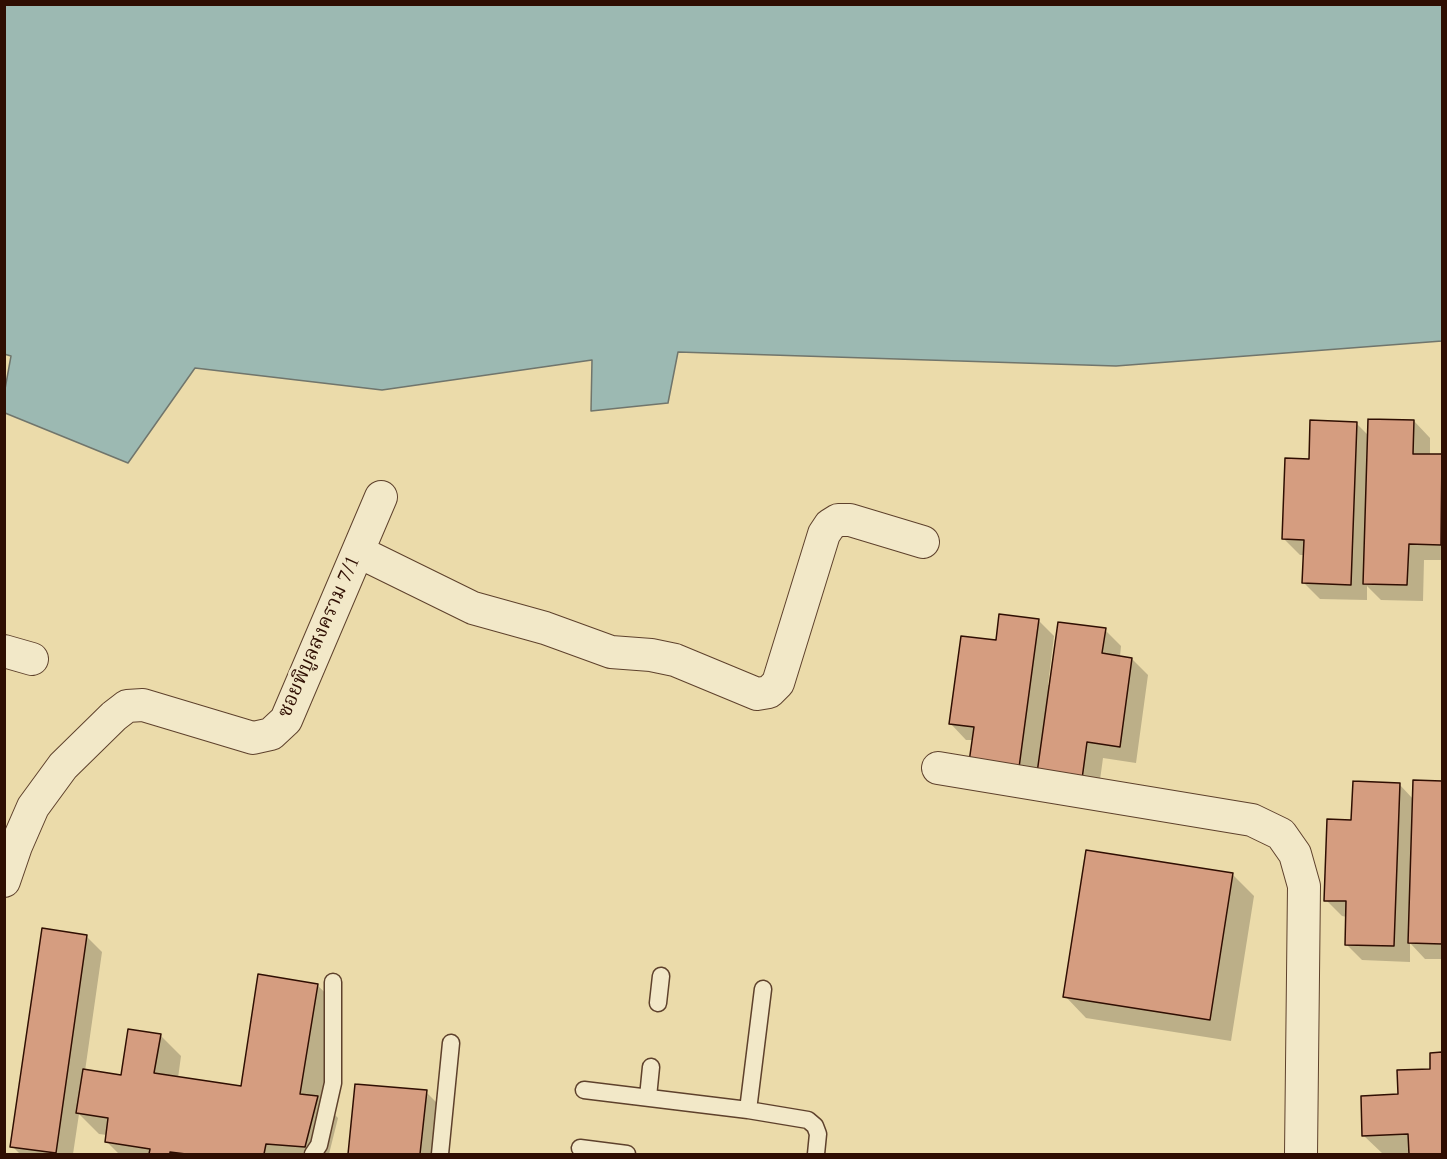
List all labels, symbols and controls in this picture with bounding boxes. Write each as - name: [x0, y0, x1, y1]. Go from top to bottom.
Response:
- street label: ซอยพิบูลสงคราม 7/1: [273, 552, 367, 722]

